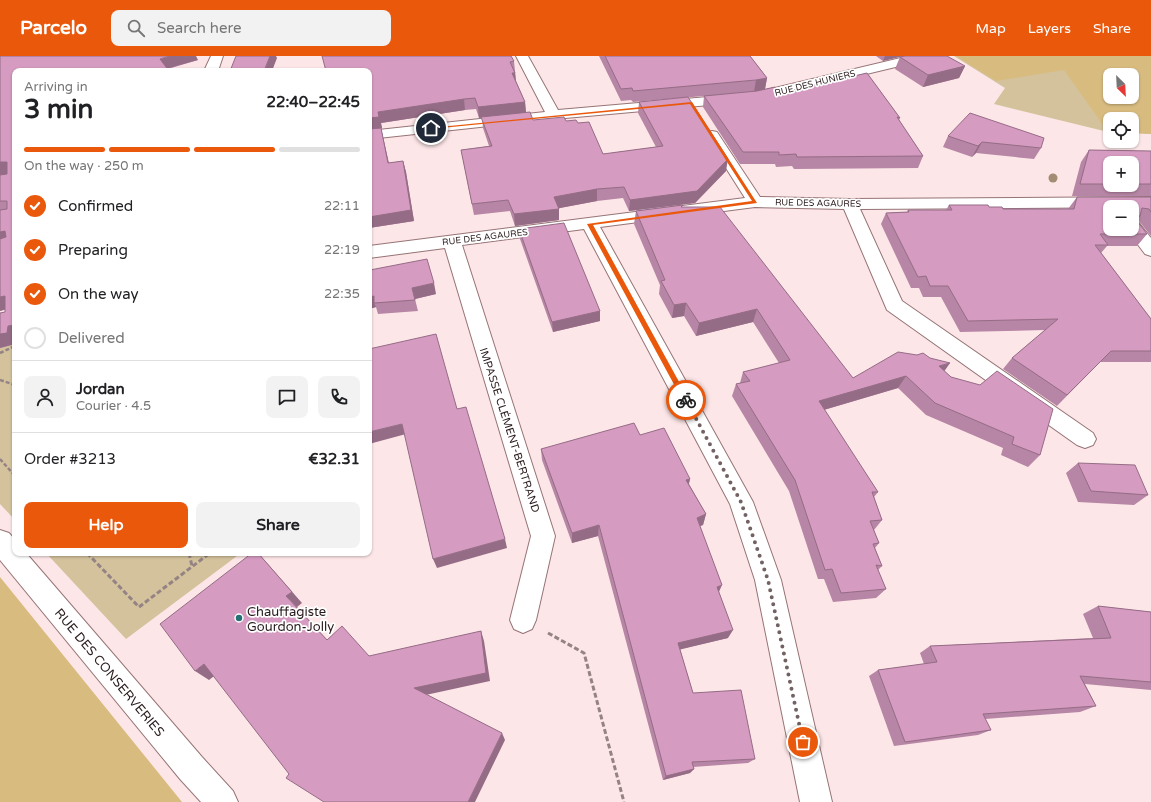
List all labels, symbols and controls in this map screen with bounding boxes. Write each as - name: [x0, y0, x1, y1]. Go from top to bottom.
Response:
- search box: [111, 10, 391, 46]
- text: Parcelo: [20, 17, 87, 39]
- icon: search: [125, 17, 147, 39]
- text: Search here: [157, 19, 241, 37]
- text: Map: [976, 20, 1006, 37]
- text: Layers: [1028, 20, 1071, 37]
- text: Share: [1093, 20, 1131, 37]
- street label: RUE DES HUNIERS: [774, 68, 857, 99]
- north arrow: [1103, 68, 1139, 104]
- map controls: [1103, 68, 1139, 236]
- text: Arriving in: [24, 79, 88, 95]
- text: 22:40–22:45: [267, 93, 360, 111]
- text: 3 min: [24, 94, 93, 125]
- pin: [414, 111, 448, 145]
- button: locate: [1103, 112, 1139, 148]
- icon: home: [420, 117, 442, 139]
- button: +: [1103, 156, 1139, 192]
- text: On the way · 250 m: [24, 158, 144, 174]
- icon: check: [24, 195, 46, 217]
- text: Confirmed: [58, 197, 133, 215]
- street label: RUE DES AGAURES: [775, 197, 862, 210]
- text: 22:11: [324, 198, 360, 214]
- button: −: [1103, 200, 1139, 236]
- street label: RUE DES AGAURES: [442, 227, 529, 248]
- icon: check: [24, 239, 46, 261]
- text: Preparing: [58, 241, 128, 259]
- text: 22:19: [324, 242, 360, 258]
- icon: check: [24, 283, 46, 305]
- text: On the way: [58, 285, 138, 303]
- text: 22:35: [324, 286, 360, 302]
- text: Delivered: [58, 329, 125, 347]
- street label: IMPASSE CLÉMENT-BERTRAND: [477, 346, 543, 514]
- button: person: [24, 376, 66, 418]
- button: chat: [266, 376, 308, 418]
- button: phone: [318, 376, 360, 418]
- text: Jordan: [76, 380, 125, 398]
- courier: [666, 380, 706, 420]
- icon: bike: [675, 389, 697, 411]
- text: Courier · 4.5: [76, 398, 151, 414]
- text: Order #3213: [24, 450, 116, 468]
- text: €32.31: [308, 450, 360, 468]
- button: Help: [24, 502, 188, 548]
- button: Share: [196, 502, 360, 548]
- place label: Chauffagiste Gourdon-Jolly: [247, 604, 334, 635]
- street label: RUE DES CONSERVERIES: [51, 605, 167, 740]
- marker: Chauffagiste Gourdon-Jolly: [234, 613, 244, 623]
- pin: [786, 725, 820, 759]
- icon: bag: [792, 731, 814, 753]

